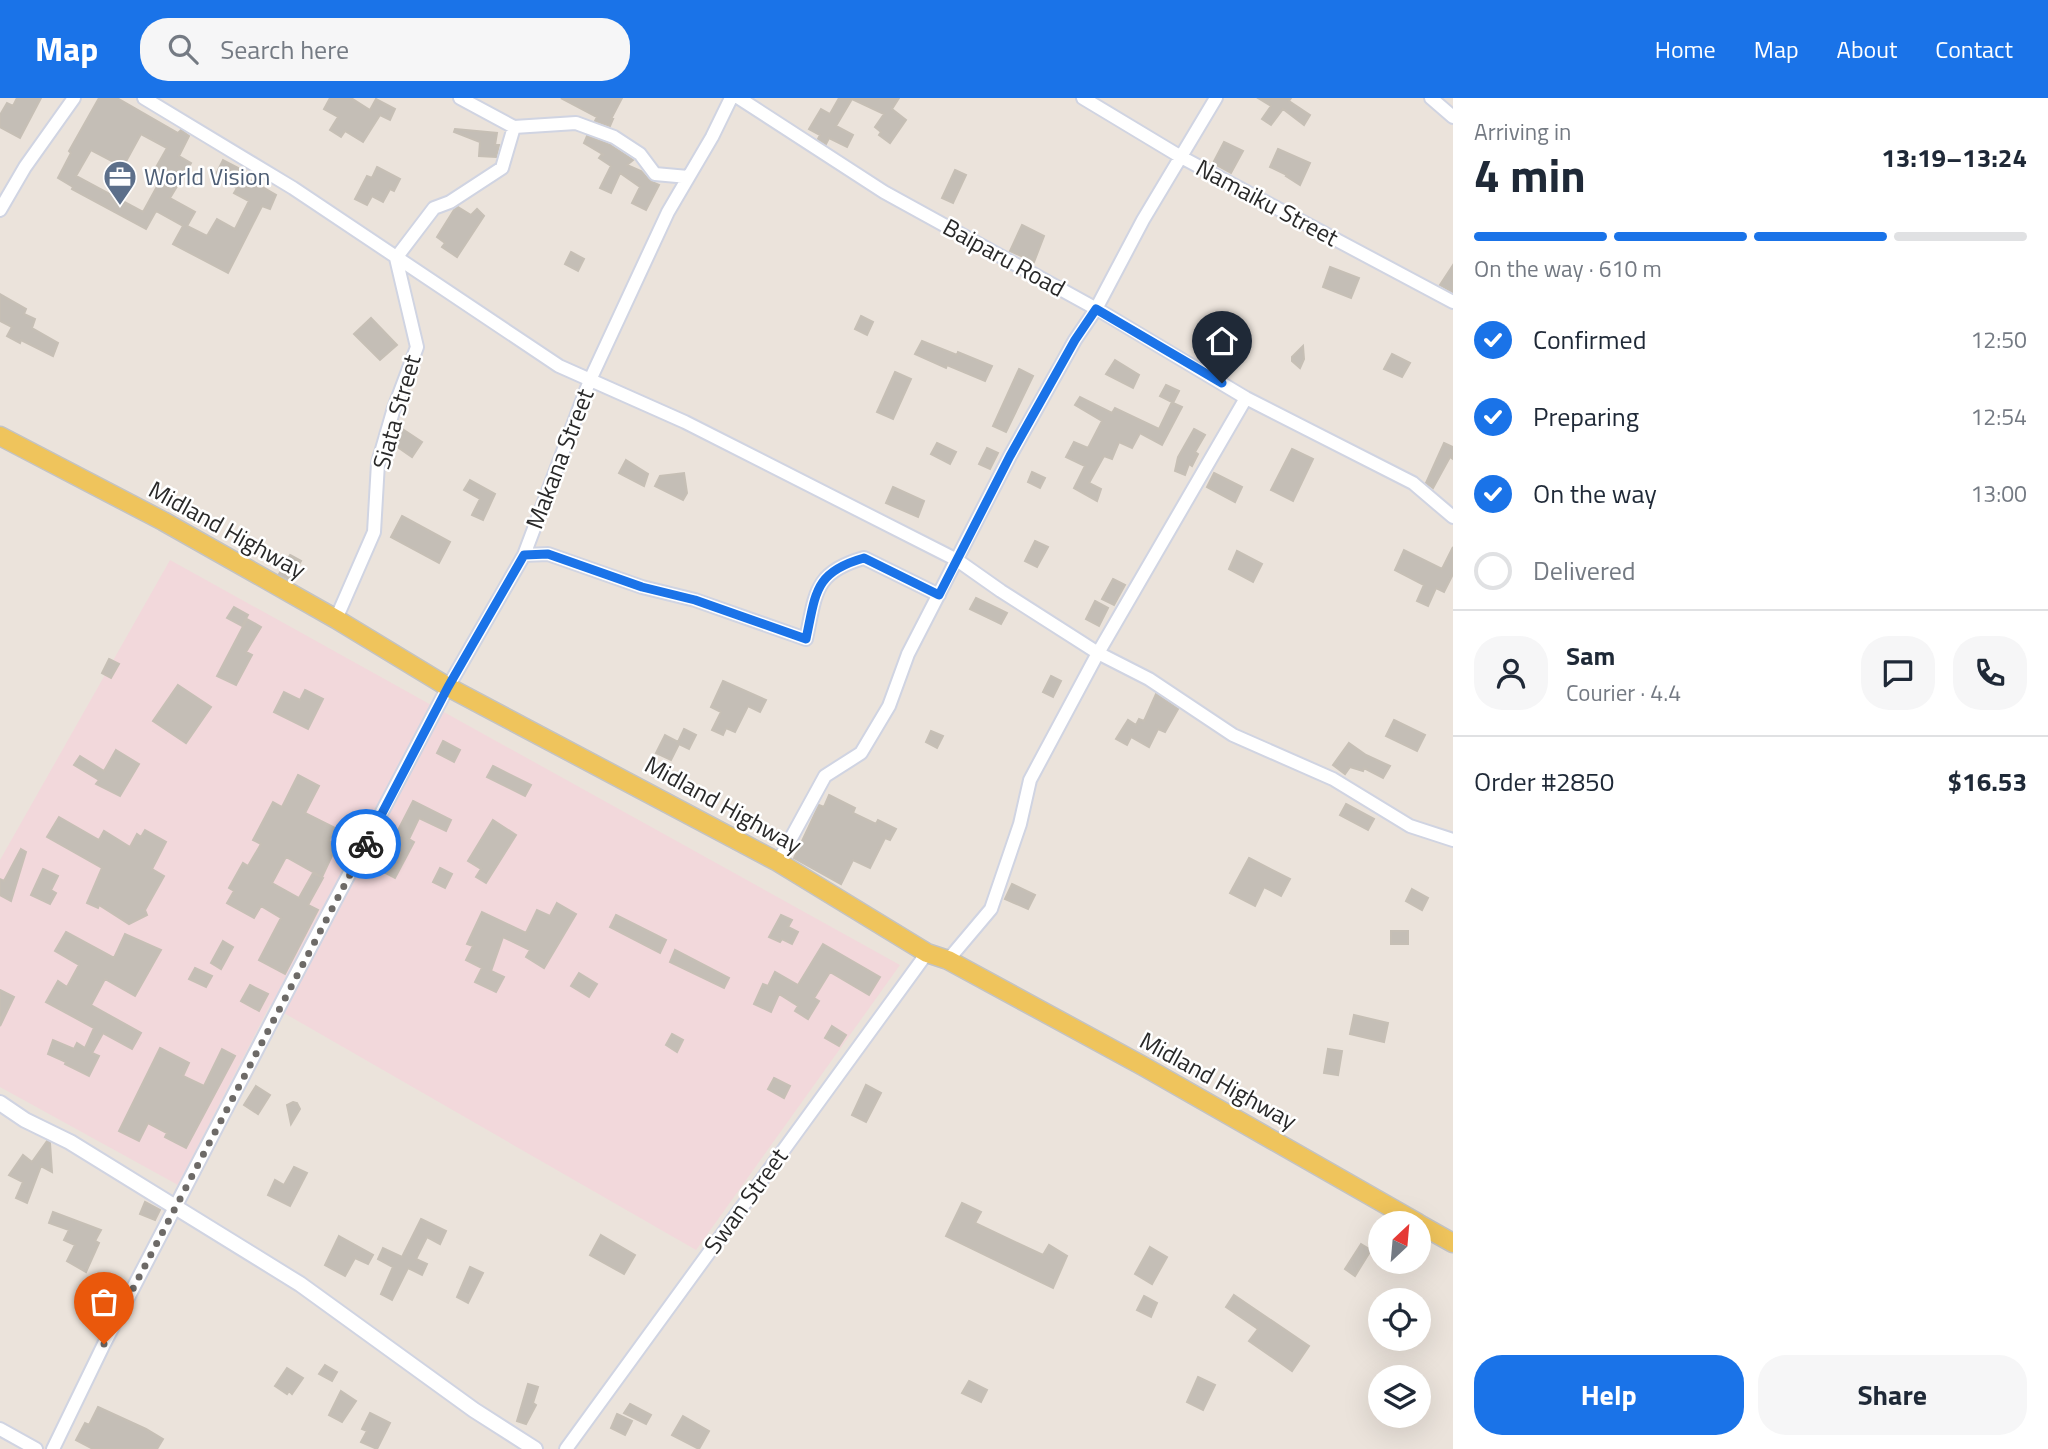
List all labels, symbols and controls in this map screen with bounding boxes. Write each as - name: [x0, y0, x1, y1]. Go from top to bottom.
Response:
- search box: [140, 18, 630, 81]
- text: Map: [35, 24, 98, 74]
- icon: search: [164, 30, 202, 68]
- text: Search here: [220, 30, 349, 69]
- text: Home: [1655, 31, 1716, 67]
- text: Map: [1754, 31, 1799, 67]
- text: About: [1837, 31, 1897, 67]
- text: Contact: [1935, 31, 2013, 67]
- text: Arriving in: [1474, 114, 1571, 149]
- text: 13:19–13:24: [1881, 138, 2027, 177]
- text: 4 min: [1474, 140, 1586, 210]
- street label: Namaiku Street: [1190, 149, 1346, 255]
- office icon: World Vision: [101, 158, 139, 207]
- place label: World Vision: [144, 158, 270, 194]
- street label: Baiparu Road: [937, 209, 1072, 306]
- text: On the way · 610 m: [1474, 251, 1662, 286]
- pin: [1192, 311, 1252, 383]
- text: Confirmed: [1533, 320, 1647, 359]
- icon: check: [1474, 321, 1512, 359]
- icon: home: [1203, 322, 1241, 360]
- text: 12:50: [1970, 322, 2027, 357]
- street label: Siata Street: [362, 350, 430, 473]
- street label: Makana Street: [516, 383, 603, 534]
- text: Preparing: [1533, 397, 1639, 436]
- icon: check: [1474, 398, 1512, 436]
- text: 12:54: [1970, 399, 2027, 434]
- street label: Midland Highway: [142, 471, 313, 587]
- text: On the way: [1533, 474, 1657, 513]
- icon: check: [1474, 475, 1512, 513]
- text: 13:00: [1970, 476, 2027, 511]
- text: Delivered: [1533, 551, 1636, 590]
- button: person: [1474, 636, 1548, 710]
- text: Sam: [1566, 636, 1615, 675]
- button: chat: [1861, 636, 1935, 710]
- button: phone: [1953, 636, 2027, 710]
- text: Courier · 4.4: [1566, 675, 1681, 710]
- street label: Midland Highway: [638, 746, 809, 862]
- text: Order #2850: [1474, 762, 1614, 801]
- text: $16.53: [1948, 762, 2027, 801]
- courier: [331, 809, 401, 879]
- icon: bike: [347, 825, 385, 863]
- street label: Midland Highway: [1133, 1022, 1304, 1138]
- street label: Swan Street: [694, 1140, 796, 1261]
- north arrow: [1368, 1211, 1432, 1274]
- map controls: [1368, 1211, 1431, 1428]
- pin: [74, 1272, 134, 1344]
- icon: bag: [85, 1283, 123, 1321]
- button: locate: [1368, 1288, 1431, 1351]
- button: Help: [1474, 1355, 1744, 1435]
- button: Share: [1758, 1355, 2027, 1435]
- button: layers: [1368, 1365, 1431, 1428]

